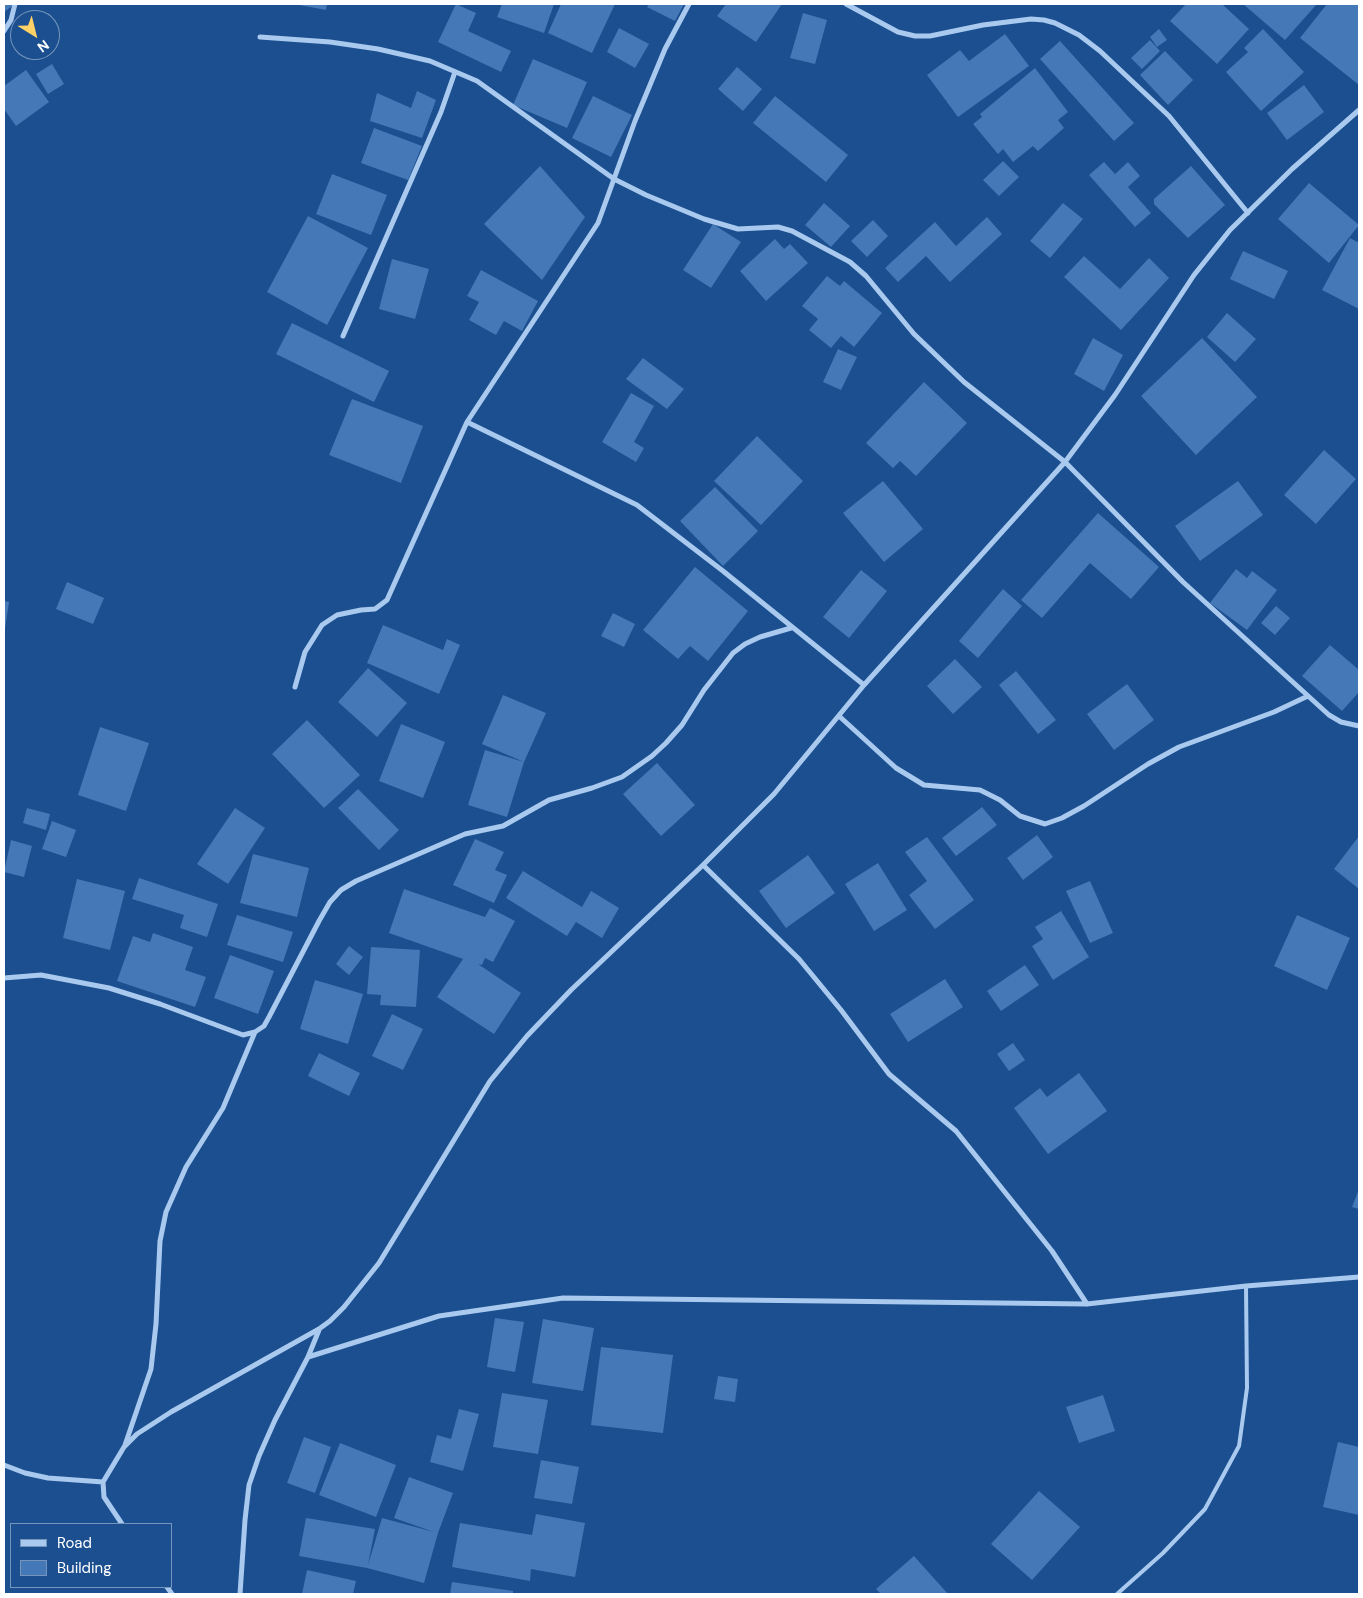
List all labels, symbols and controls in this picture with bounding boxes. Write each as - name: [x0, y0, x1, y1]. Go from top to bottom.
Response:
- north arrow: [10, 10, 60, 60]
- text: N: [34, 36, 53, 57]
- legend: [10, 1523, 172, 1588]
- text: Road: [57, 1533, 92, 1553]
- text: Building: [57, 1558, 112, 1578]

